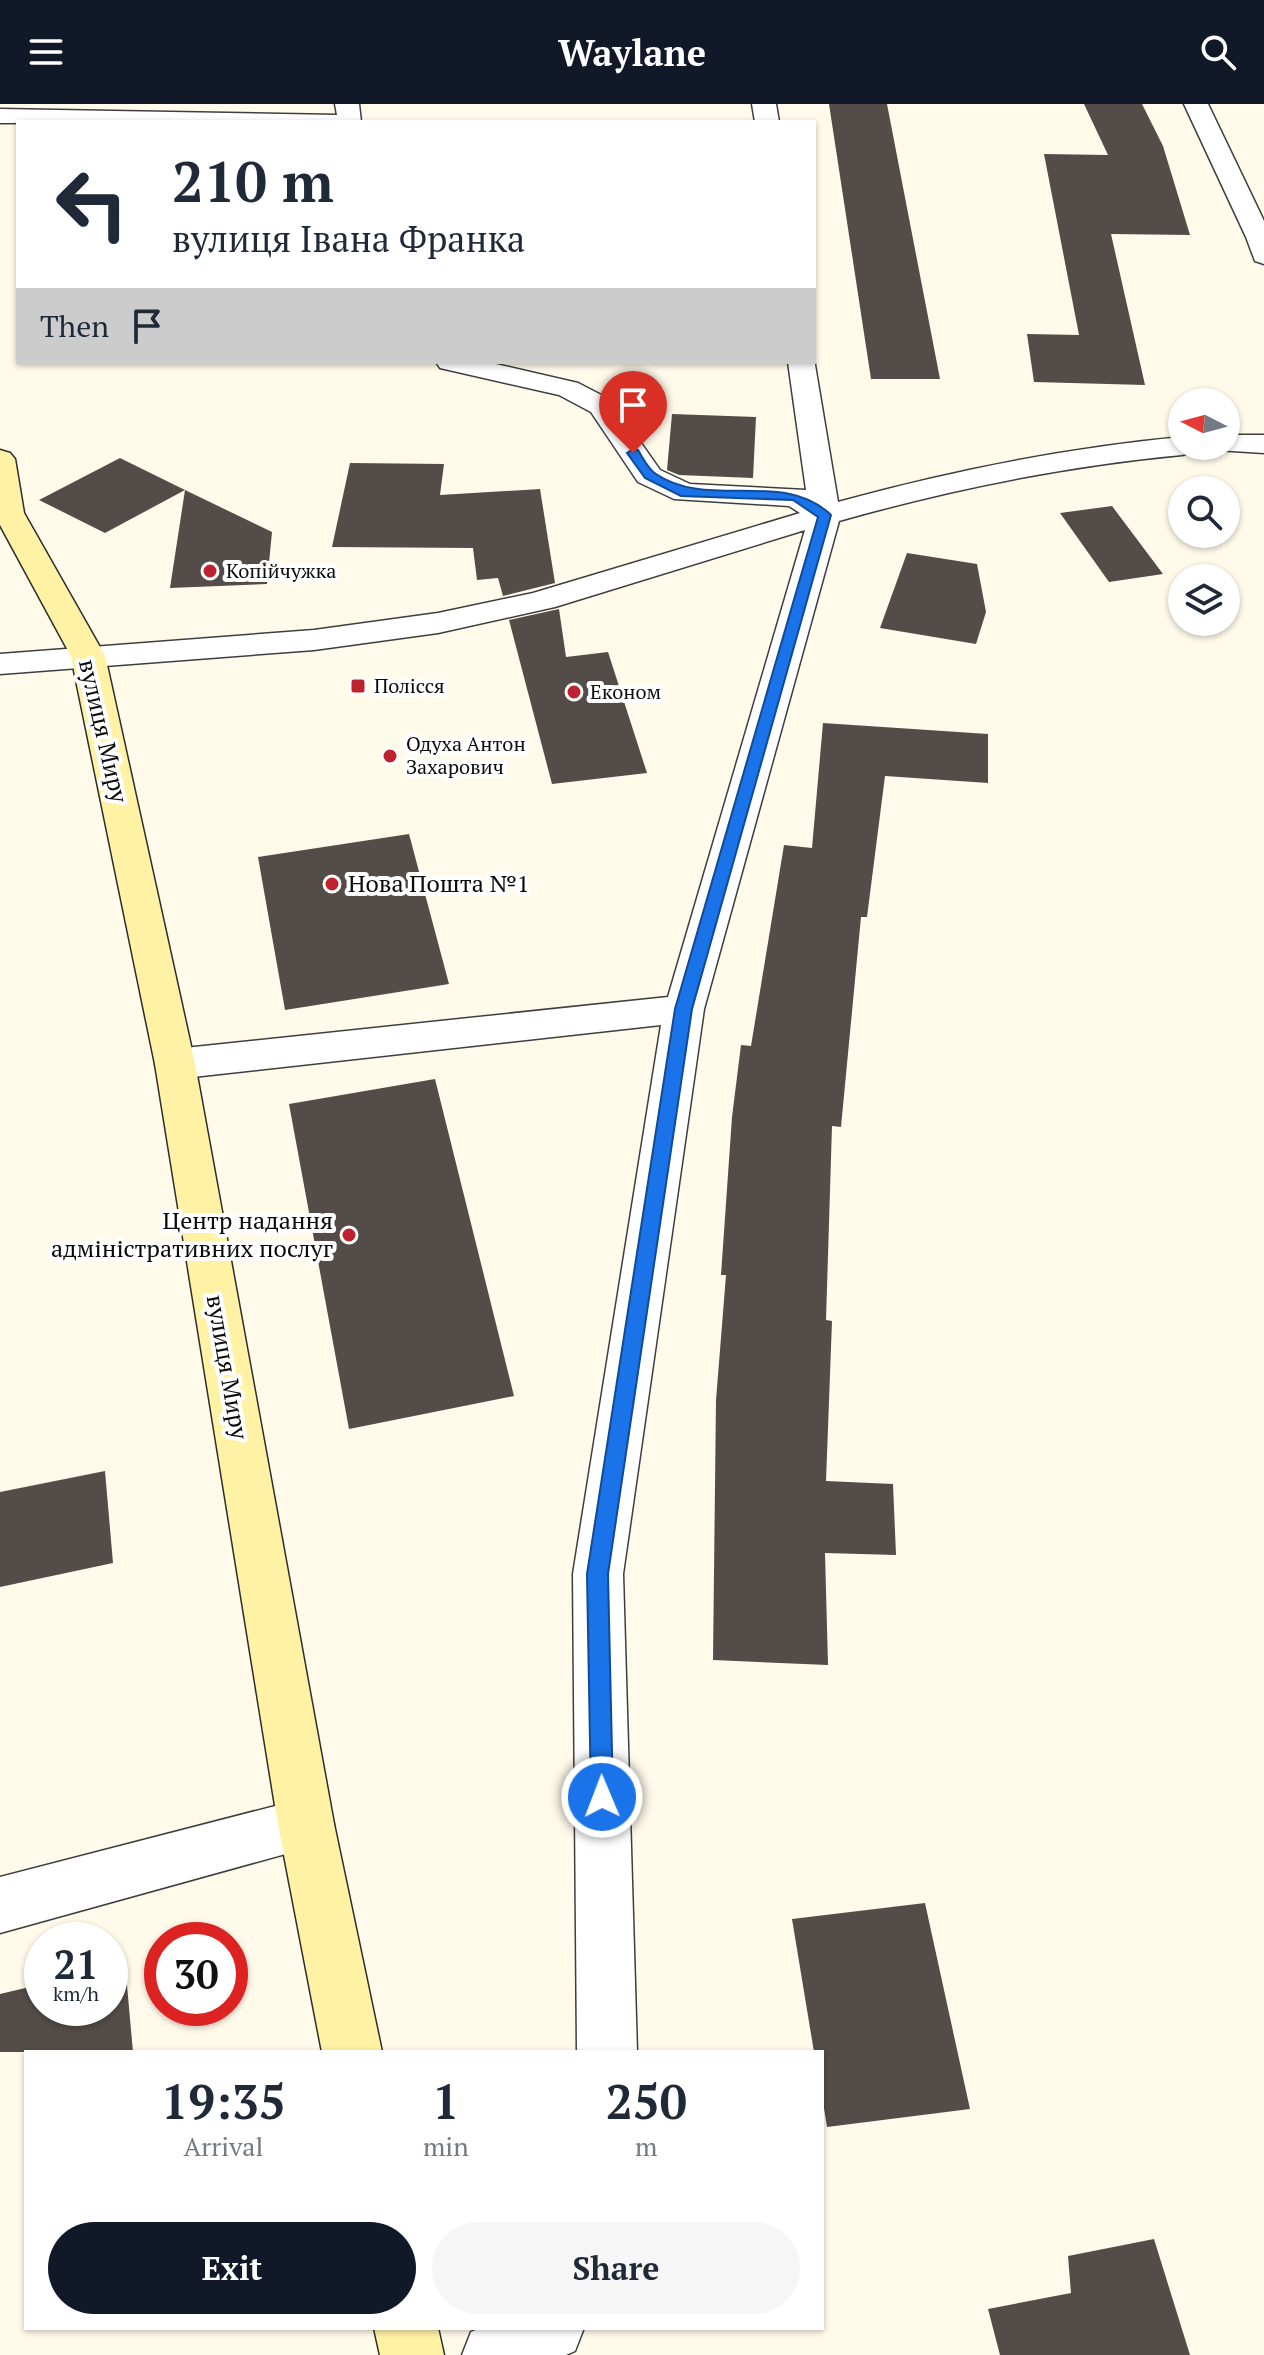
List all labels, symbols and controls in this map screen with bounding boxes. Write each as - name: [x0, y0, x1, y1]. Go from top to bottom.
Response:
- text: Waylane: [558, 29, 706, 76]
- icon: menu: [24, 30, 68, 74]
- icon: search: [1196, 30, 1240, 74]
- text: 210 m: [172, 144, 334, 218]
- icon: left: [40, 152, 144, 256]
- text: вулиця Івана Франка: [172, 215, 525, 262]
- icon: arrive: [125, 304, 169, 348]
- text: Then: [40, 306, 109, 346]
- pin: [599, 371, 667, 453]
- icon: arrive: [611, 383, 655, 427]
- north arrow: [1168, 388, 1240, 460]
- map controls: [1168, 388, 1240, 636]
- button: search: [1168, 476, 1240, 548]
- place label: Копійчужка: [226, 557, 336, 584]
- marker: Копійчужка: [201, 562, 219, 580]
- button: layers: [1168, 564, 1240, 636]
- street label: вулиця Миру: [72, 656, 136, 806]
- place label: Полісся: [374, 672, 445, 699]
- marker: Полісся: [349, 677, 367, 695]
- place label: Економ: [590, 678, 662, 705]
- marker: Економ: [565, 683, 583, 701]
- place label: Одуха Антон Захарович: [406, 730, 526, 780]
- marker: Одуха Антон Захарович: [381, 747, 399, 765]
- place label: Нова Пошта №1: [348, 867, 530, 899]
- marker: Нова Пошта №1: [323, 875, 341, 893]
- place label: Центр надання адміністративних послуг: [51, 1204, 333, 1264]
- marker: Центр надання адміністративних послуг: [340, 1226, 358, 1244]
- street label: вулиця Миру: [200, 1292, 257, 1442]
- position arrow: [560, 1755, 644, 1839]
- speed limit sign: 30: [144, 1922, 248, 2026]
- text: 21: [53, 1937, 99, 1990]
- text: km/h: [53, 1980, 99, 2007]
- text: 19:35: [161, 2069, 286, 2133]
- text: 1: [432, 2069, 459, 2133]
- text: 250: [606, 2069, 687, 2133]
- text: Arrival: [184, 2129, 263, 2163]
- text: min: [423, 2129, 469, 2163]
- text: m: [635, 2129, 658, 2163]
- button: Exit: [48, 2222, 416, 2314]
- button: Share: [432, 2222, 800, 2314]

